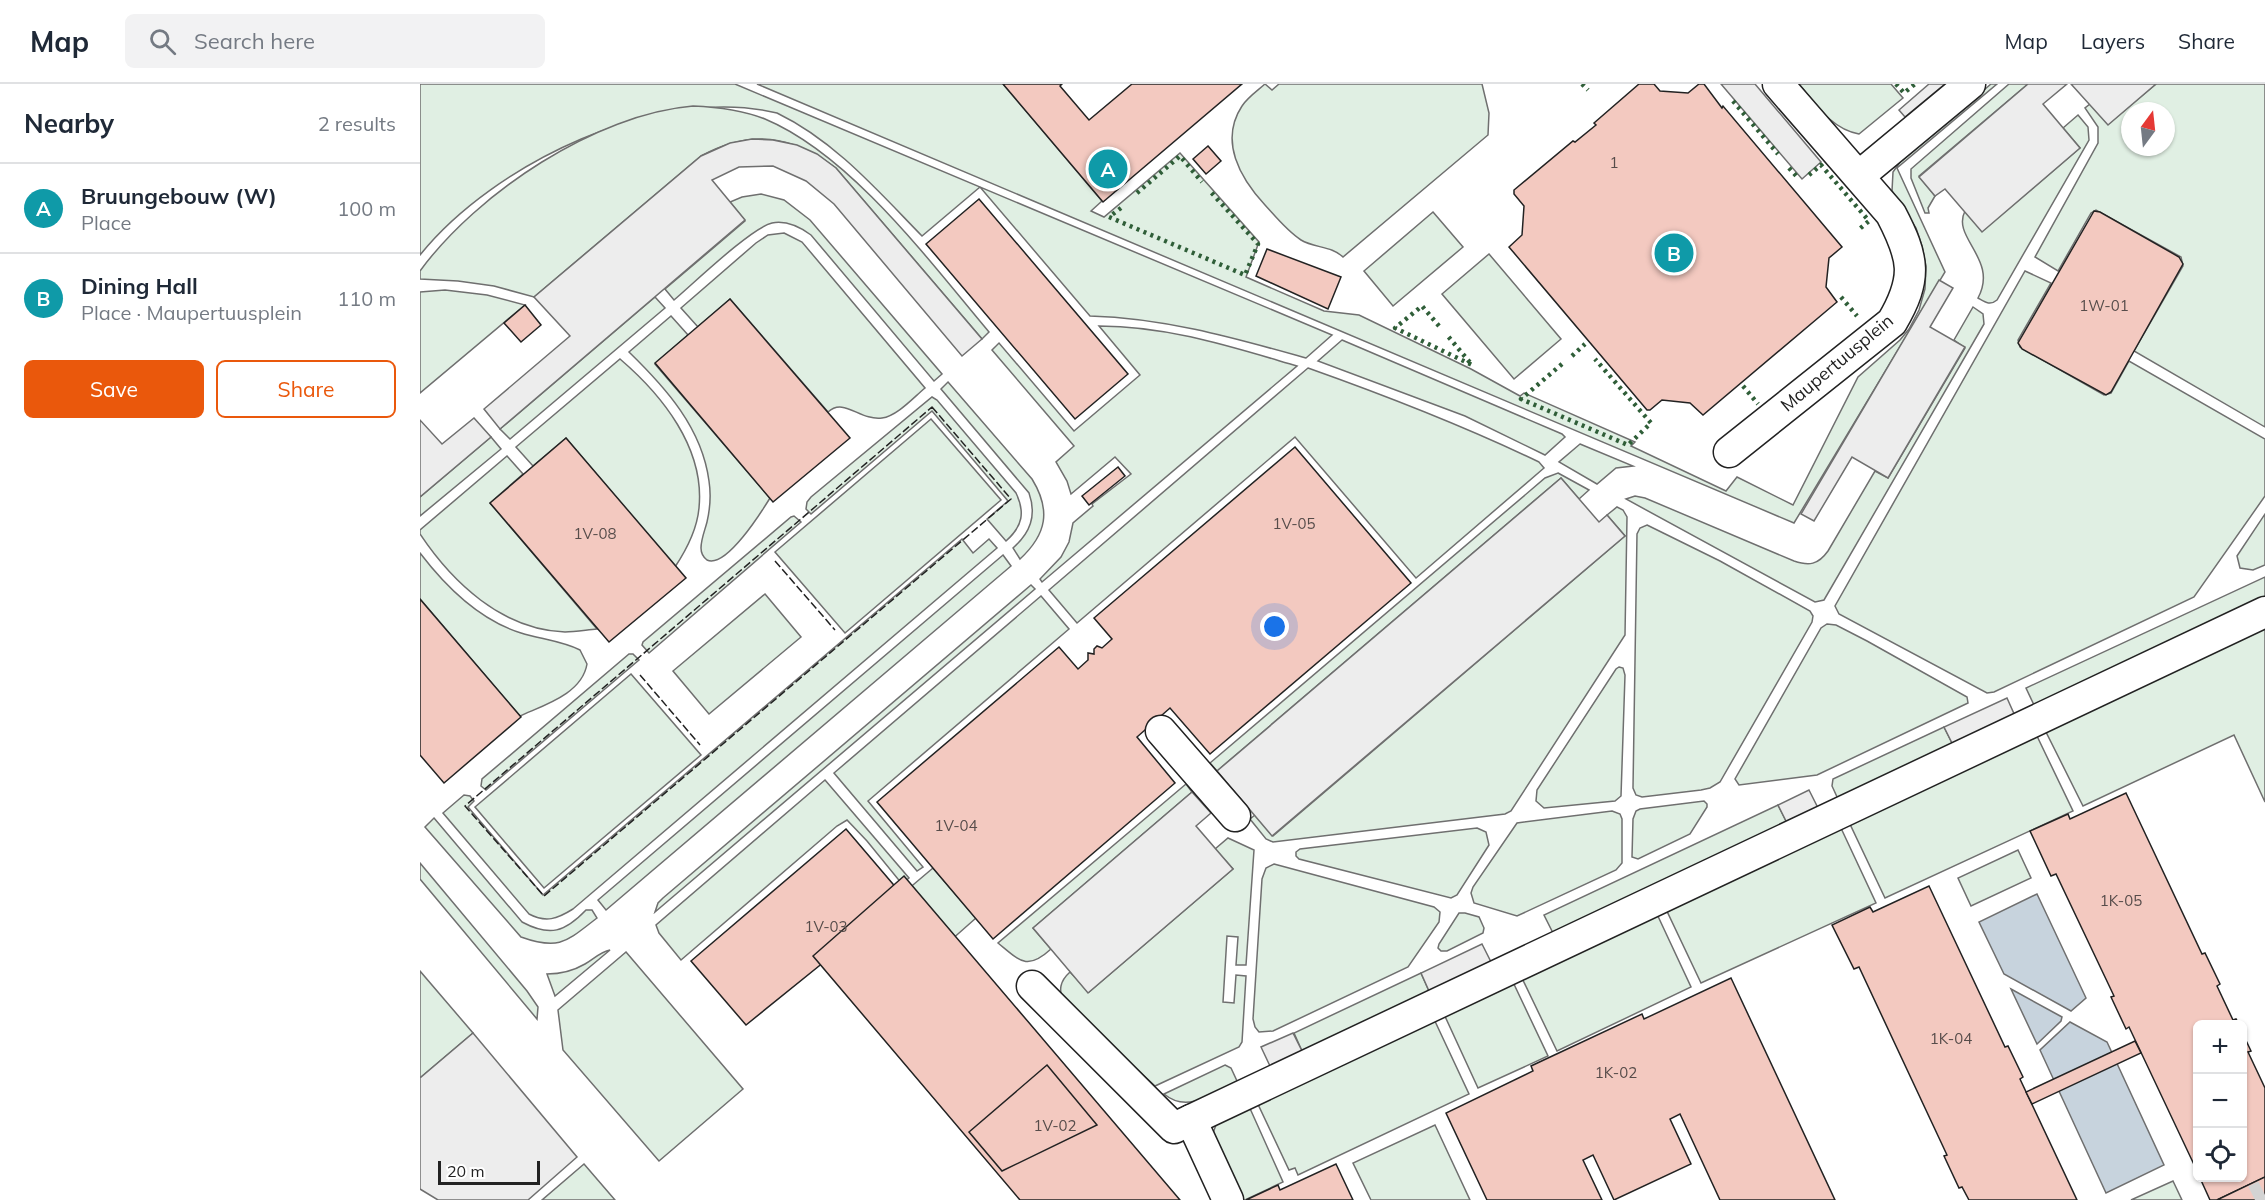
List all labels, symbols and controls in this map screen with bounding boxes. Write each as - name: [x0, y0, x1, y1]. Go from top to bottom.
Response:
- search box: [125, 14, 545, 68]
- text: Map: [30, 24, 89, 59]
- icon: search: [146, 25, 179, 58]
- text: Search here: [194, 27, 315, 55]
- text: Map: [2005, 28, 2048, 54]
- text: Layers: [2081, 28, 2145, 54]
- text: Share: [2178, 28, 2235, 54]
- north arrow: [2121, 102, 2175, 156]
- text: Nearby: [24, 107, 114, 140]
- text: 2 results: [318, 111, 396, 136]
- pin: A: [1088, 146, 1128, 191]
- house number: 1: [1609, 153, 1619, 172]
- text: Bruungebouw (W): [81, 182, 277, 210]
- text: A: [36, 196, 51, 221]
- text: 100 m: [337, 196, 396, 221]
- text: Place: [81, 210, 131, 235]
- pin: B: [1654, 230, 1694, 276]
- text: Dining Hall: [81, 272, 198, 300]
- text: B: [37, 286, 50, 311]
- text: 110 m: [337, 286, 396, 311]
- house number: 1W-01: [2079, 296, 2129, 315]
- text: Place · Maupertuusplein: [81, 300, 302, 325]
- street label: Maupertuusplein: [1776, 309, 1898, 416]
- button: Save: [24, 360, 204, 418]
- button: Share: [216, 360, 396, 418]
- house number: 1V-05: [1272, 514, 1316, 533]
- house number: 1V-08: [573, 524, 617, 543]
- your location: [1260, 612, 1289, 641]
- house number: 1V-04: [934, 816, 978, 835]
- house number: 1K-05: [2100, 891, 2142, 910]
- house number: 1V-03: [804, 917, 848, 936]
- map controls: [2193, 1020, 2247, 1182]
- button: +: [2193, 1020, 2247, 1074]
- house number: 1K-04: [1930, 1029, 1972, 1048]
- house number: 1K-02: [1595, 1063, 1637, 1082]
- button: −: [2193, 1074, 2247, 1128]
- house number: 1V-02: [1033, 1116, 1077, 1135]
- button: locate: [2193, 1128, 2247, 1182]
- scale bar: [438, 1158, 540, 1186]
- text: 20 m: [447, 1161, 484, 1181]

